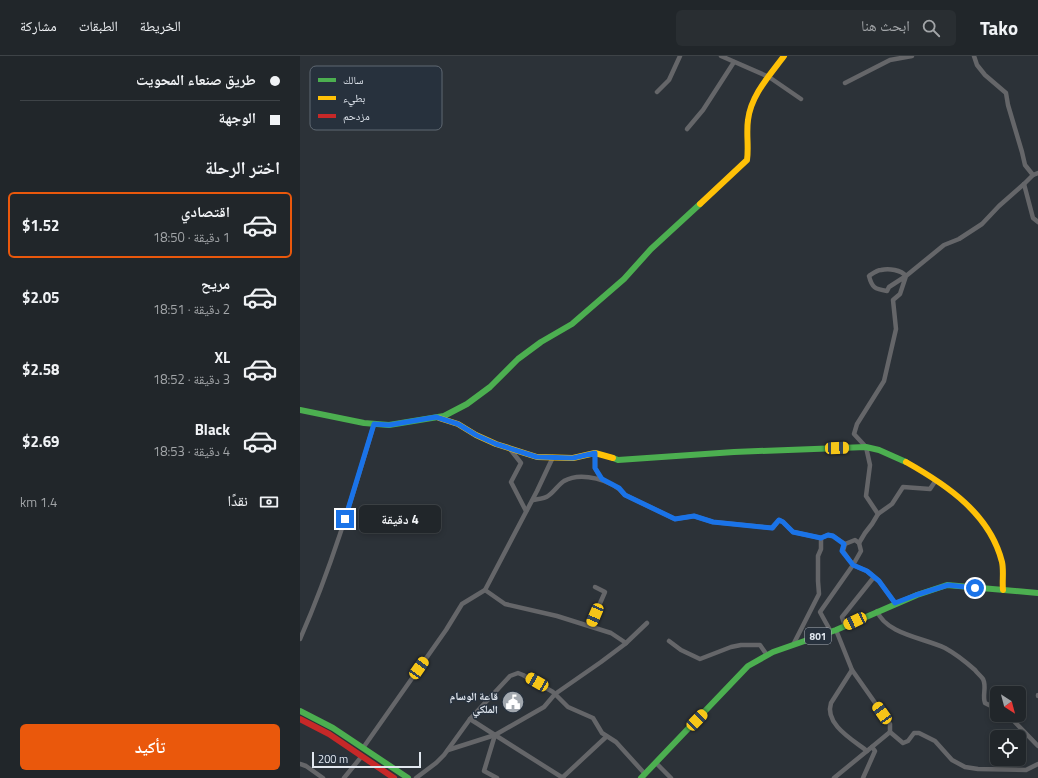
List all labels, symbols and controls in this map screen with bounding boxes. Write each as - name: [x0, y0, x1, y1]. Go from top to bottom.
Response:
- search box: [676, 10, 956, 46]
- text: Tako: [980, 13, 1018, 42]
- text: ابحث هنا: [861, 14, 910, 37]
- text: مشاركة: [20, 15, 57, 36]
- text: الطبقات: [79, 15, 118, 36]
- text: الخريطة: [140, 15, 181, 36]
- icon: search: [920, 17, 942, 39]
- legend: [310, 66, 442, 130]
- text: طريق صنعاء المحويت: [136, 68, 256, 91]
- text: سالك: [343, 72, 363, 88]
- text: بطيء: [343, 90, 365, 107]
- text: الوجهة: [218, 106, 256, 129]
- text: مزدحم: [343, 108, 370, 124]
- text: اختر الرحلة: [205, 154, 280, 181]
- text: اقتصادي: [181, 200, 230, 223]
- icon: car: [242, 207, 278, 243]
- text: $1.52: [22, 214, 59, 237]
- text: 1 دقيقة · 18:50: [153, 227, 230, 247]
- text: مريح: [201, 272, 230, 295]
- icon: car: [242, 279, 278, 315]
- text: $2.05: [22, 286, 59, 309]
- text: 2 دقيقة · 18:51: [153, 299, 230, 319]
- text: XL: [214, 346, 230, 369]
- icon: car: [242, 351, 278, 387]
- text: $2.58: [22, 358, 59, 381]
- text: 3 دقيقة · 18:52: [153, 369, 230, 389]
- text: Black: [195, 418, 230, 441]
- icon: car: [242, 423, 278, 459]
- text: $2.69: [22, 430, 59, 453]
- text: 4 دقيقة · 18:53: [153, 441, 230, 461]
- car: [825, 442, 849, 454]
- text: نقدًا: [227, 489, 248, 512]
- icon: cash: [258, 491, 280, 513]
- text: 1.4 km: [20, 492, 57, 512]
- callout: 4 دقيقة: [359, 505, 441, 533]
- text: 4 دقيقة: [381, 509, 419, 529]
- route end: [336, 510, 354, 528]
- route start: [966, 579, 984, 597]
- car: [585, 602, 605, 628]
- car: [842, 610, 868, 632]
- road number: 801: [805, 628, 831, 644]
- car: [407, 655, 431, 681]
- car: [524, 671, 550, 693]
- north arrow: [990, 686, 1026, 722]
- map controls: [990, 686, 1026, 766]
- place label: قاعة الوسام الملكي: [450, 688, 498, 718]
- public building icon: قاعة الوسام الملكي: [500, 689, 526, 715]
- car: [870, 700, 894, 726]
- car: [684, 707, 710, 733]
- button: تأكيد: [20, 724, 280, 770]
- button: locate: [990, 730, 1026, 766]
- scale bar: [312, 750, 421, 769]
- text: 200 m: [318, 751, 348, 767]

